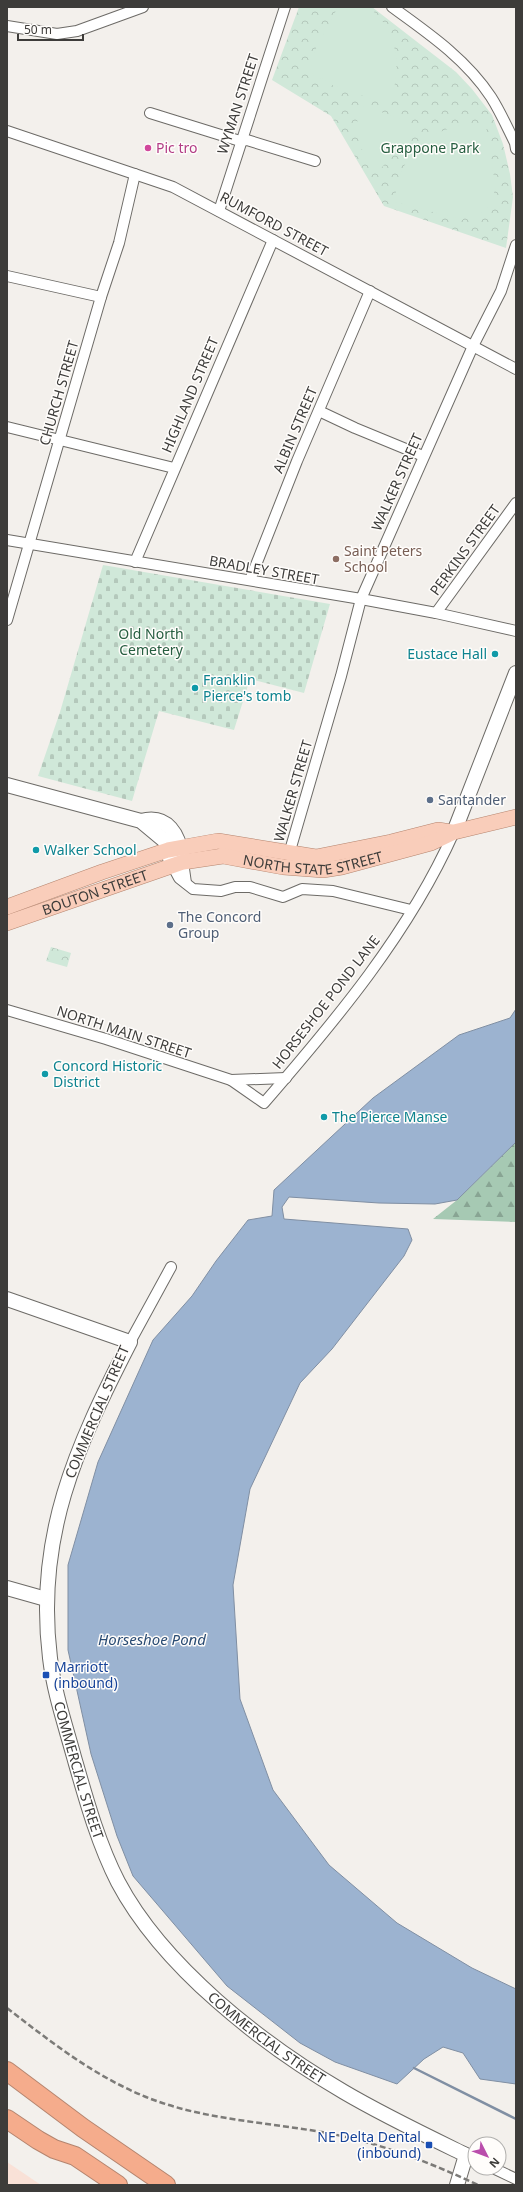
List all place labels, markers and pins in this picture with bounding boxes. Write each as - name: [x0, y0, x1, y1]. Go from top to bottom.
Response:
- place label: Pic tro: [156, 138, 197, 157]
- marker: Pic tro: [143, 143, 153, 153]
- place label: Saint Peters School: [344, 541, 423, 576]
- marker: Saint Peters School: [331, 554, 341, 564]
- place label: Eustace Hall: [407, 644, 487, 663]
- marker: Eustace Hall: [490, 649, 500, 659]
- place label: Franklin Pierce's tomb: [203, 670, 291, 705]
- marker: Franklin Pierce's tomb: [190, 683, 200, 693]
- place label: Santander: [438, 790, 506, 809]
- marker: Santander: [425, 795, 435, 805]
- place label: Walker School: [44, 840, 137, 859]
- marker: Walker School: [31, 845, 41, 855]
- place label: The Concord Group: [178, 907, 261, 942]
- marker: The Concord Group: [165, 920, 175, 930]
- place label: Concord Historic District: [53, 1056, 163, 1091]
- marker: Concord Historic District: [40, 1069, 50, 1079]
- place label: The Pierce Manse: [332, 1107, 448, 1126]
- marker: The Pierce Manse: [319, 1112, 329, 1122]
- place label: Marriott (inbound): [54, 1657, 118, 1692]
- marker: Marriott (inbound): [41, 1670, 51, 1680]
- place label: NE Delta Dental (inbound): [317, 2127, 421, 2162]
- marker: NE Delta Dental (inbound): [424, 2140, 434, 2150]

